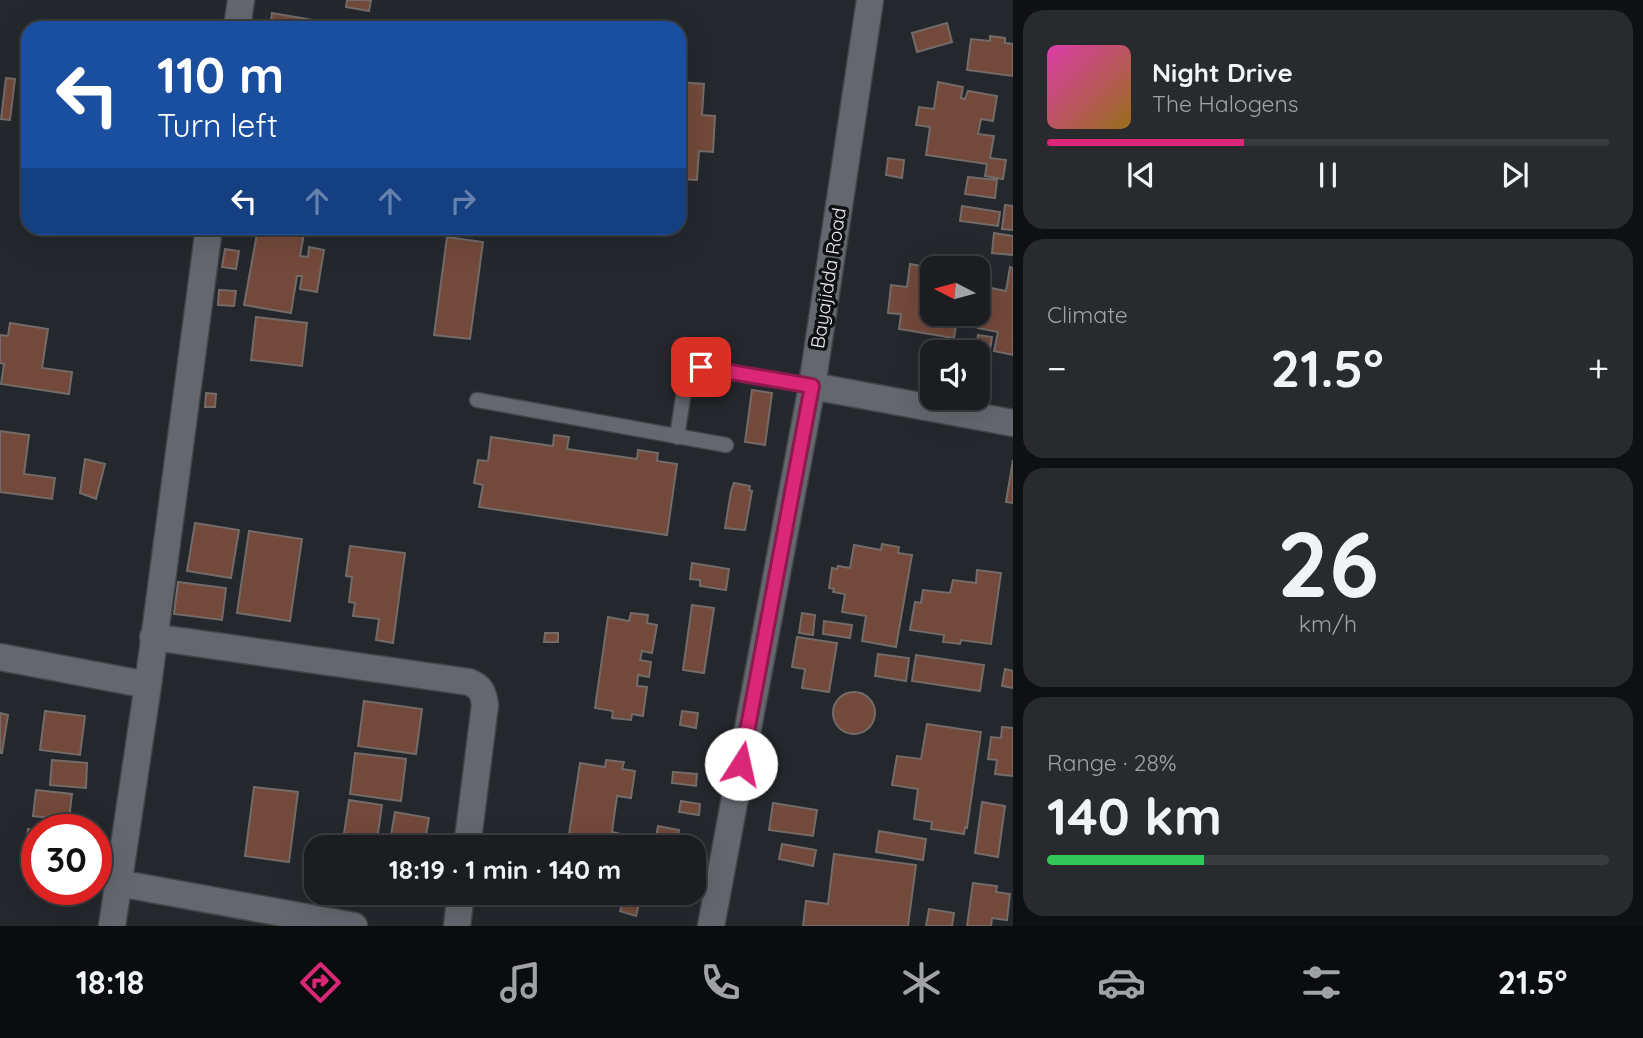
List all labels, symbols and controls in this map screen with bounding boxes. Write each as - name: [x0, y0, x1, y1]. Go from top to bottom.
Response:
- text: 110 m: [157, 44, 284, 105]
- icon: left: [42, 49, 133, 140]
- text: Night Drive: [1152, 56, 1293, 89]
- text: The Halogens: [1152, 89, 1299, 118]
- text: Turn left: [157, 105, 278, 145]
- icon: previous: [1122, 156, 1160, 194]
- icon: pause: [1309, 156, 1347, 194]
- icon: next: [1496, 156, 1534, 194]
- icon: left: [225, 182, 263, 220]
- icon: ahead: [298, 182, 336, 220]
- icon: ahead: [371, 182, 409, 220]
- icon: right: [444, 182, 482, 220]
- street label: Bayajidda Road: [805, 206, 851, 350]
- north arrow: [920, 256, 990, 326]
- map controls: [920, 256, 990, 410]
- text: Climate: [1047, 300, 1128, 329]
- text: 21.5°: [1271, 335, 1384, 400]
- pin: [671, 337, 731, 397]
- button: sound: [920, 340, 990, 410]
- text: −: [1047, 344, 1067, 392]
- text: +: [1588, 344, 1609, 392]
- icon: arrive: [682, 348, 720, 386]
- text: 26: [1277, 506, 1379, 620]
- text: km/h: [1299, 609, 1357, 638]
- position arrow: [704, 727, 778, 801]
- text: Range · 28%: [1047, 748, 1177, 777]
- text: 140 km: [1047, 783, 1222, 848]
- speed limit sign: 30: [21, 814, 112, 905]
- text: 18:19 · 1 min · 140 m: [389, 853, 621, 886]
- icon: directions: [296, 958, 345, 1007]
- icon: music: [496, 958, 545, 1007]
- icon: phone: [696, 958, 745, 1007]
- icon: climate: [897, 958, 946, 1007]
- icon: car: [1097, 958, 1146, 1007]
- icon: filters: [1297, 958, 1346, 1007]
- text: 18:18: [76, 962, 144, 1002]
- text: 21.5°: [1498, 962, 1567, 1002]

